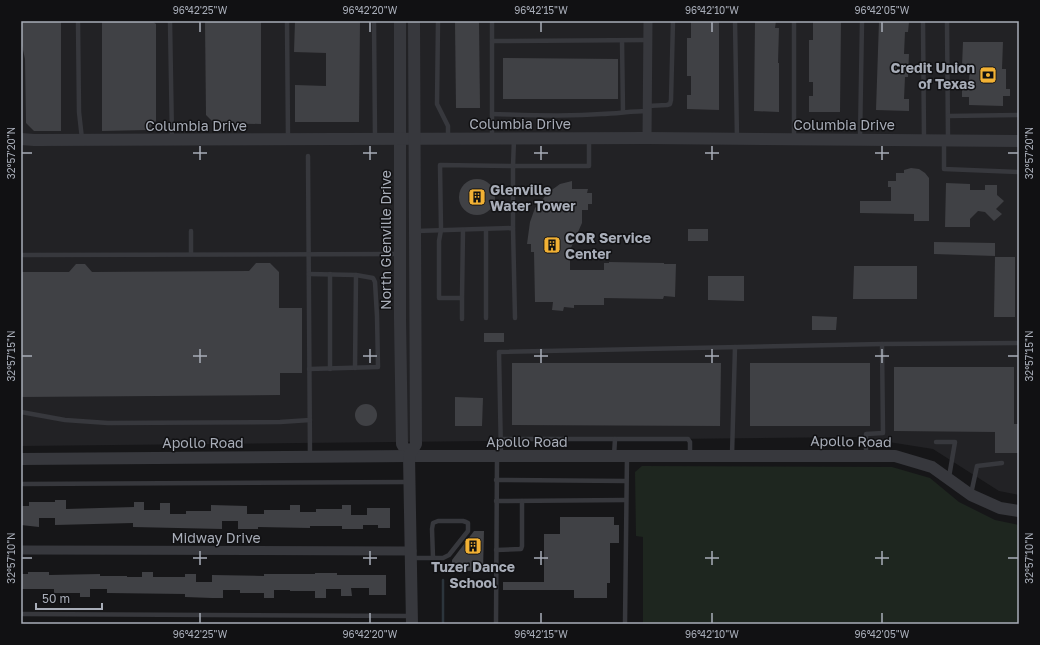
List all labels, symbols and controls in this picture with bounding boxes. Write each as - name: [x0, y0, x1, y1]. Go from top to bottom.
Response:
- text: 96°42'25"W: [173, 4, 228, 16]
- text: 96°42'20"W: [343, 4, 398, 16]
- text: 96°42'15"W: [514, 4, 568, 16]
- text: 96°42'10"W: [685, 4, 739, 16]
- text: 96°42'05"W: [855, 4, 910, 16]
- place label: Credit Union of Texas: [891, 59, 975, 92]
- bank icon: Credit Union of Texas: [978, 65, 998, 85]
- street label: Columbia Drive: [469, 115, 571, 132]
- street label: Columbia Drive: [793, 116, 895, 133]
- street label: Columbia Drive: [145, 117, 247, 134]
- text: 32°57'20"N: [5, 127, 17, 179]
- text: 32°57'20"N: [1023, 127, 1035, 179]
- street label: North Glenville Drive: [377, 170, 394, 310]
- place label: Glenville Water Tower: [490, 181, 576, 214]
- building icon: Glenville Water Tower: [467, 187, 487, 207]
- place label: COR Service Center: [565, 229, 651, 262]
- building icon: COR Service Center: [542, 235, 562, 255]
- text: 32°57'15"N: [5, 331, 17, 382]
- text: 32°57'15"N: [1023, 331, 1035, 382]
- street label: Apollo Road: [810, 432, 892, 450]
- street label: Apollo Road: [486, 433, 568, 450]
- street label: Apollo Road: [162, 434, 244, 451]
- street label: Midway Drive: [171, 529, 261, 546]
- text: 32°57'10"N: [5, 532, 17, 584]
- text: 32°57'10"N: [1023, 532, 1035, 584]
- building icon: Tuzer Dance School: [463, 536, 483, 556]
- place label: Tuzer Dance School: [431, 558, 515, 591]
- scale bar: [36, 585, 102, 611]
- text: 50 m: [42, 591, 70, 606]
- text: 96°42'25"W: [173, 628, 228, 640]
- text: 96°42'20"W: [343, 628, 398, 640]
- text: 96°42'15"W: [514, 628, 568, 640]
- text: 96°42'10"W: [685, 628, 739, 640]
- text: 96°42'05"W: [855, 628, 910, 640]

